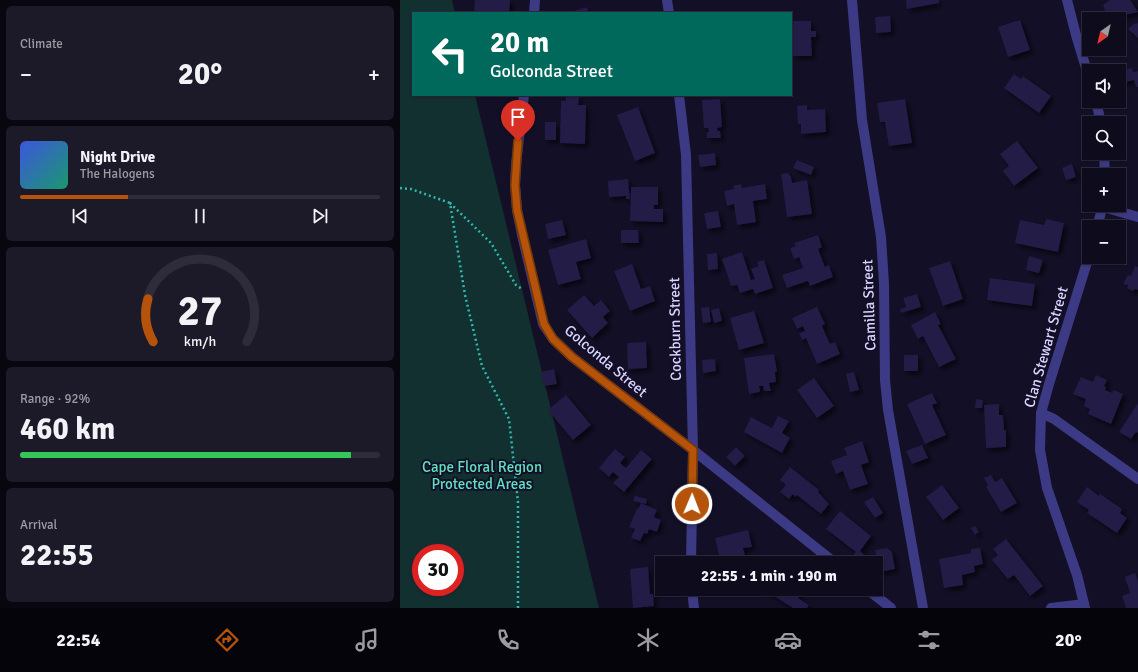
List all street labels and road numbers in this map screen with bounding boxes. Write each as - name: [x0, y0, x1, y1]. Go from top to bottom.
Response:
- street label: Camilla Street: [858, 259, 880, 351]
- street label: Cockburn Street: [665, 277, 685, 381]
- street label: Clan Stewart Street: [1020, 284, 1072, 410]
- street label: Golconda Street: [561, 321, 651, 401]

